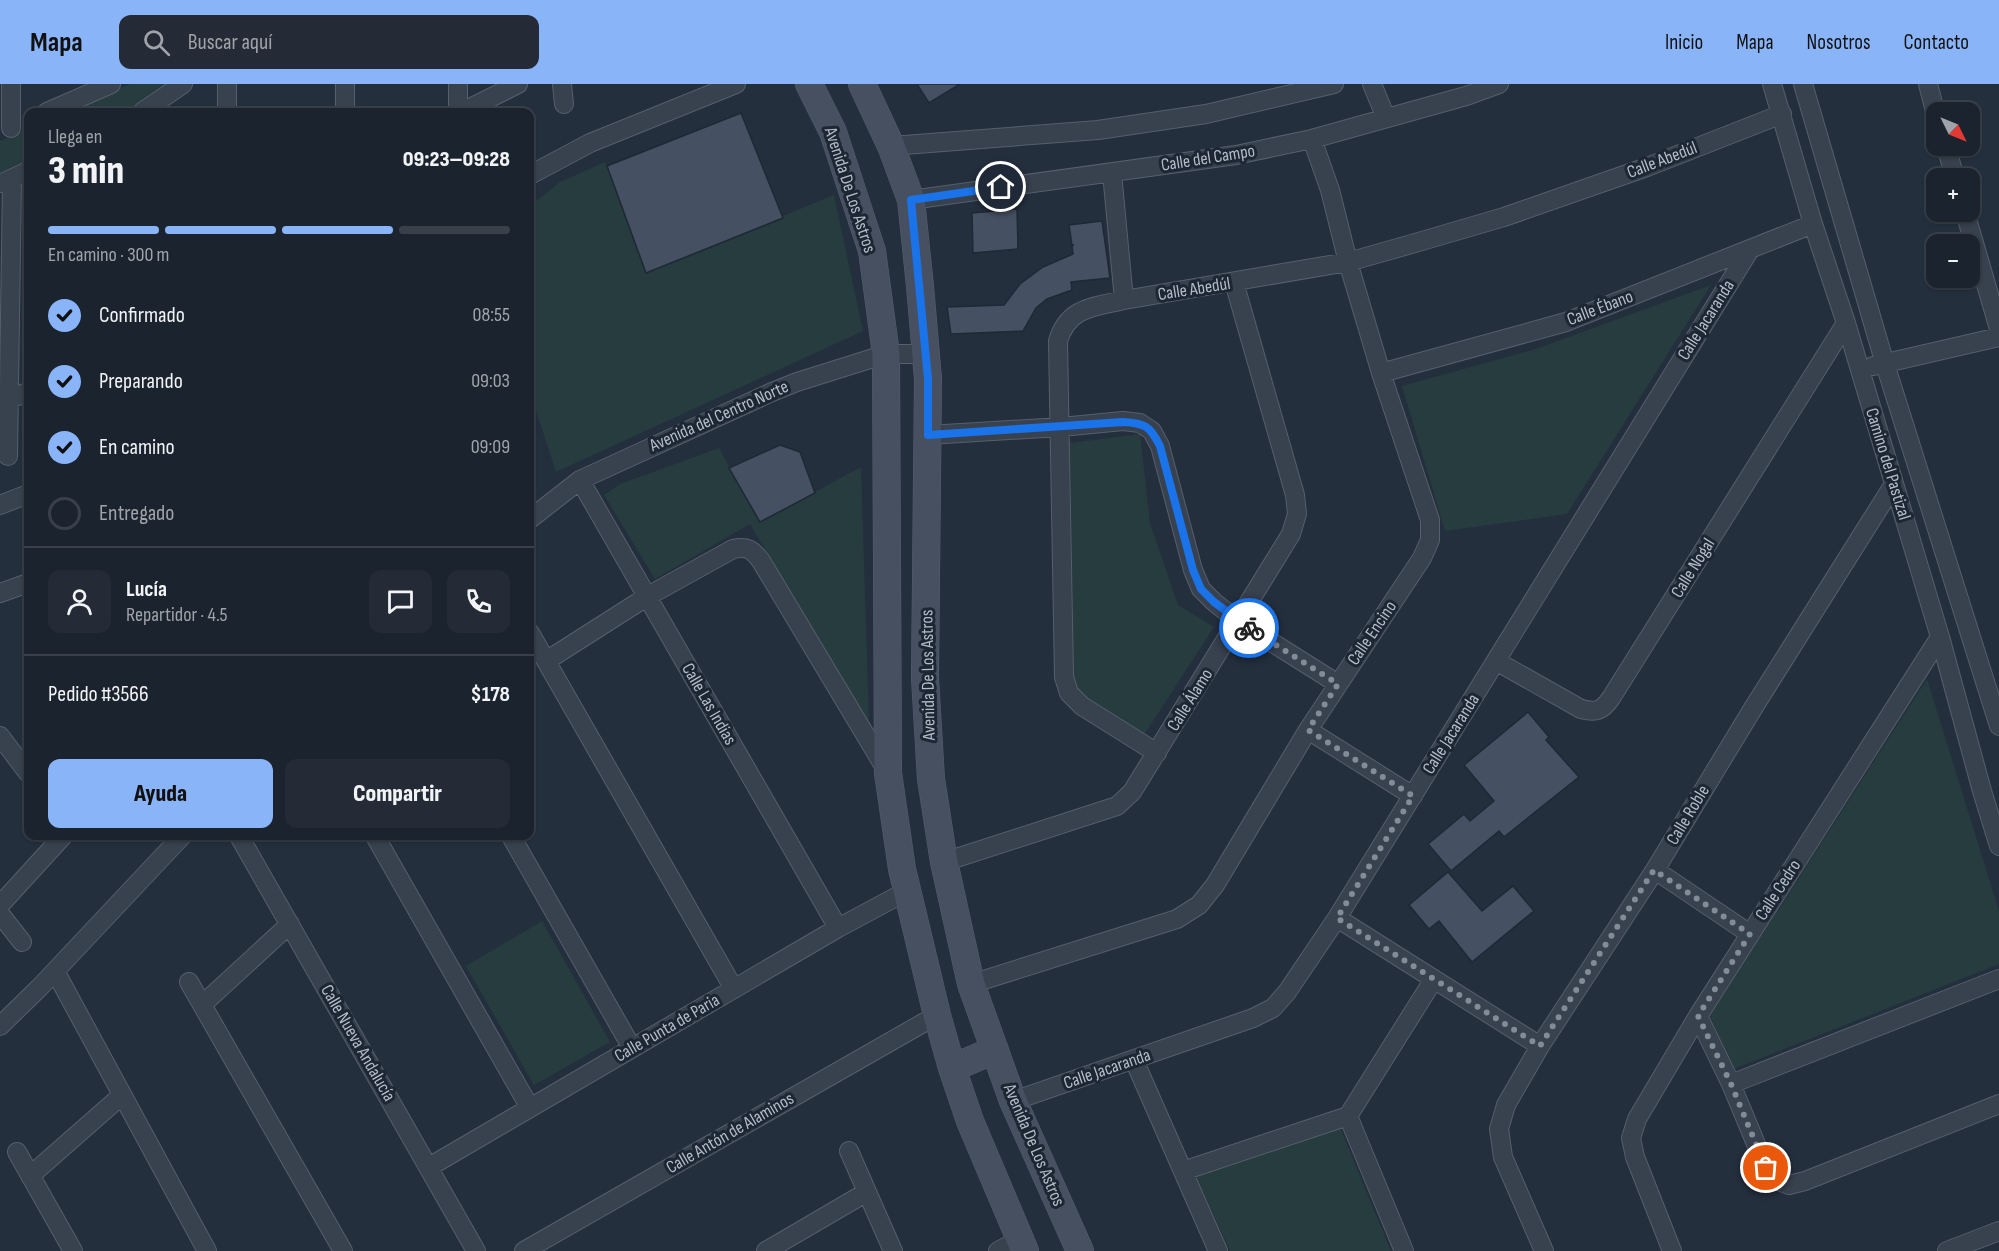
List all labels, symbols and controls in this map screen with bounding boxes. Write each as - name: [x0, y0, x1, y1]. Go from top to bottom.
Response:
- search box: [119, 15, 539, 69]
- text: Mapa: [30, 26, 83, 59]
- icon: search: [140, 26, 173, 59]
- text: Buscar aquí: [188, 29, 272, 56]
- text: Inicio: [1665, 30, 1703, 55]
- text: Mapa: [1736, 30, 1774, 55]
- text: Nosotros: [1807, 30, 1871, 55]
- text: Contacto: [1904, 30, 1969, 55]
- north arrow: [1926, 102, 1980, 156]
- map controls: [1926, 102, 1980, 288]
- street label: Avenida De Los Astros: [820, 124, 880, 255]
- text: Llega en: [48, 125, 102, 149]
- street label: Calle Abedúl: [1624, 137, 1700, 183]
- street label: Calle del Campo: [1159, 140, 1257, 176]
- text: 09:23–09:28: [403, 146, 510, 173]
- text: 3 min: [48, 148, 124, 195]
- pin: [975, 161, 1026, 212]
- button: +: [1926, 168, 1980, 222]
- icon: home: [984, 170, 1017, 203]
- button: −: [1926, 234, 1980, 288]
- text: En camino · 300 m: [48, 243, 169, 267]
- street label: Calle Abedúl: [1156, 273, 1232, 305]
- street label: Calle Jacaranda: [1673, 276, 1739, 364]
- street label: Calle Ébano: [1564, 286, 1636, 330]
- icon: check: [48, 299, 81, 332]
- text: Confirmado: [99, 302, 185, 329]
- text: 08:55: [473, 303, 510, 327]
- icon: check: [48, 365, 81, 398]
- text: Preparando: [99, 368, 183, 395]
- text: 09:03: [471, 369, 510, 393]
- street label: Avenida del Centro Norte: [645, 376, 792, 456]
- street label: Camino del Pastizal: [1861, 406, 1915, 522]
- icon: check: [48, 431, 81, 464]
- text: En camino: [99, 434, 175, 461]
- text: 09:09: [471, 435, 510, 459]
- text: Entregado: [99, 500, 174, 527]
- street label: Calle Nogal: [1667, 534, 1719, 602]
- button: person: [48, 570, 111, 633]
- button: chat: [369, 570, 432, 633]
- button: phone: [447, 570, 510, 633]
- text: Lucía: [126, 576, 167, 603]
- street label: Calle Encino: [1343, 597, 1401, 669]
- courier: [1219, 598, 1279, 658]
- text: Repartidor · 4.5: [126, 603, 228, 627]
- street label: Avenida De Los Astros: [916, 610, 940, 741]
- icon: bike: [1233, 612, 1266, 645]
- street label: Calle Las Indias: [677, 659, 741, 749]
- street label: Calle Álamo: [1163, 665, 1217, 735]
- text: Pedido #3566: [48, 681, 149, 708]
- text: $178: [470, 681, 510, 708]
- street label: Calle Jacaranda: [1418, 690, 1484, 778]
- button: Ayuda: [48, 759, 273, 828]
- button: Compartir: [285, 759, 510, 828]
- street label: Calle Roble: [1662, 781, 1714, 849]
- street label: Calle Cedro: [1751, 856, 1805, 924]
- street label: Calle Nueva Andalucía: [316, 981, 400, 1105]
- street label: Calle Punta de Paria: [611, 989, 723, 1067]
- street label: Calle Jacaranda: [1061, 1044, 1153, 1094]
- street label: Avenida De Los Astros: [998, 1080, 1069, 1209]
- street label: Calle Antón de Alaminos: [662, 1088, 798, 1178]
- pin: [1740, 1142, 1791, 1193]
- icon: bag: [1749, 1151, 1782, 1184]

